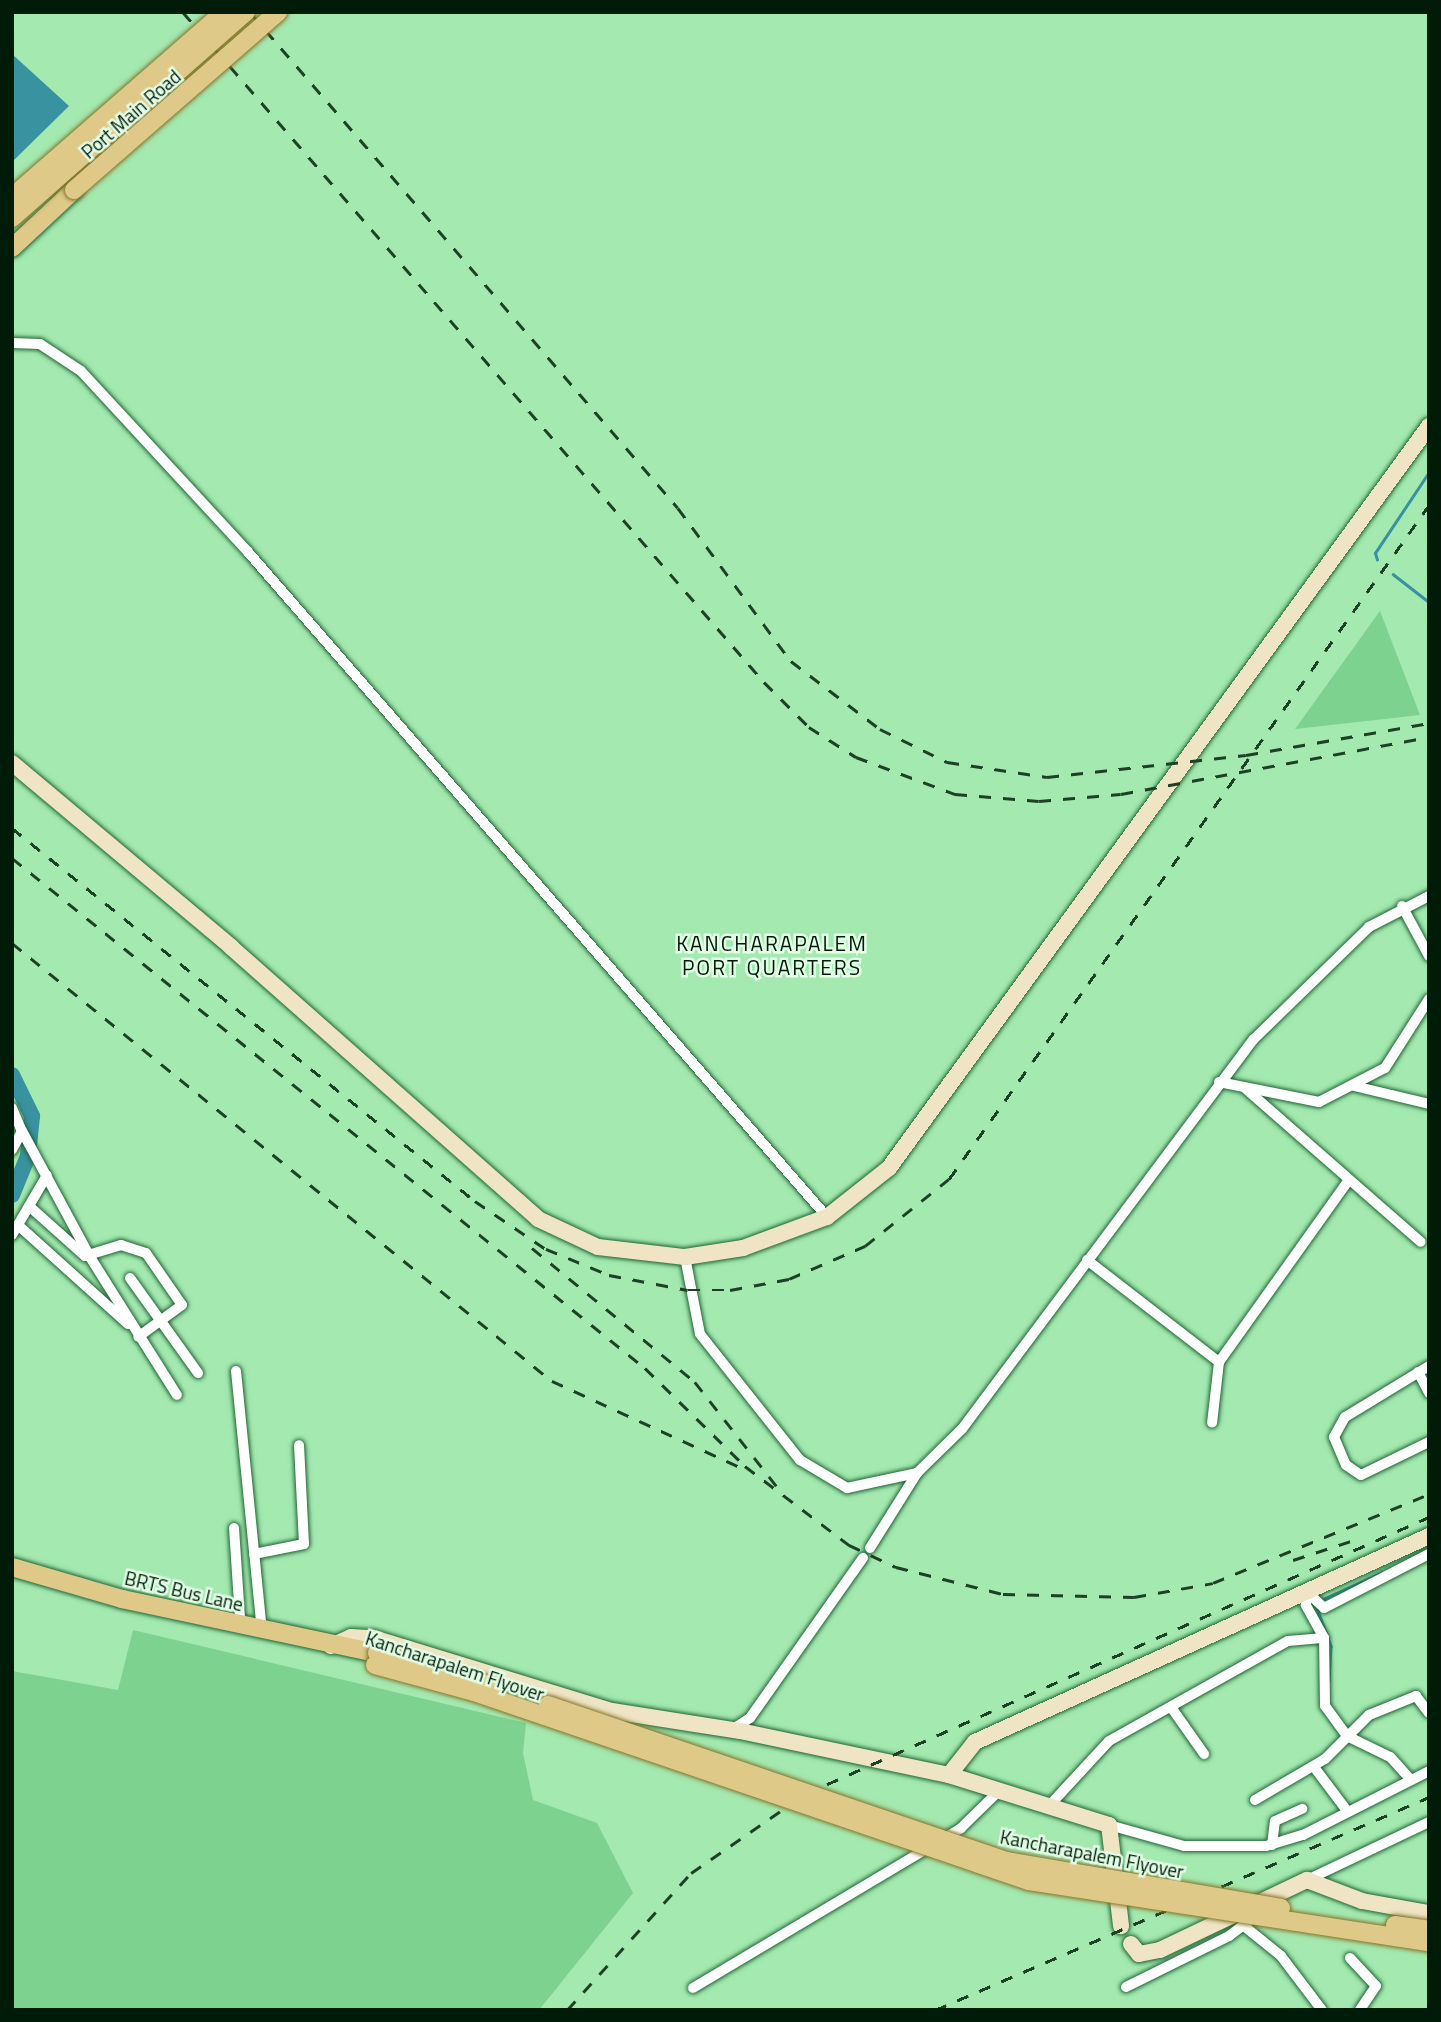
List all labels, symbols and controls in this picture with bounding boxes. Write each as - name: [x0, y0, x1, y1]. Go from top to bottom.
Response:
- street label: Port Main Road: [77, 65, 185, 163]
- district label: KANCHARAPALEM PORT QUARTERS: [678, 930, 866, 980]
- street label: BRTS Bus Lane: [123, 1566, 245, 1616]
- street label: Kancharapalem Flyover: [363, 1626, 547, 1706]
- street label: Kancharapalem Flyover: [998, 1825, 1186, 1883]

